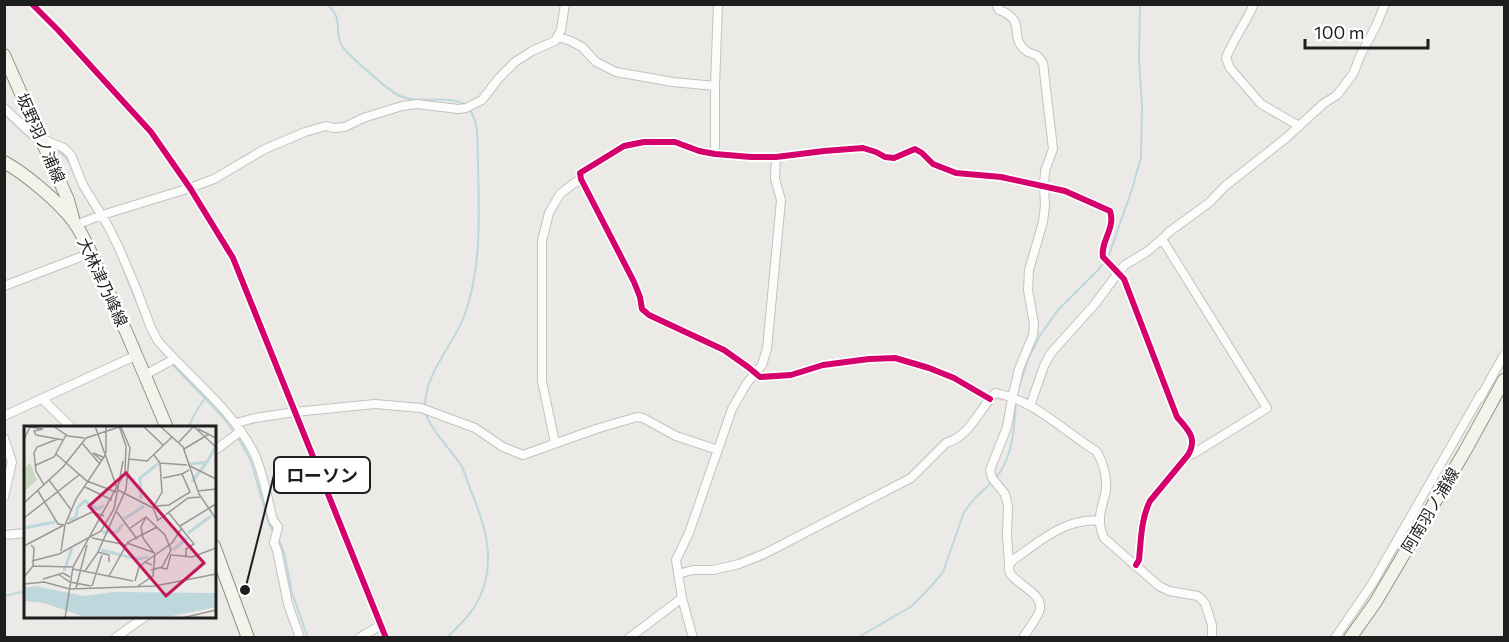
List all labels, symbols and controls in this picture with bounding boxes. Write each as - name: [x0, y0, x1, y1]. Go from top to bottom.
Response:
- scale bar: [1305, 12, 1428, 50]
- text: 100 m: [1314, 21, 1364, 43]
- street label: 坂野羽ノ浦線: [13, 90, 70, 186]
- street label: 大林津乃峰線: [75, 234, 132, 329]
- inset map: [24, 426, 216, 618]
- callout: ローソン: [274, 457, 370, 493]
- text: ローソン: [286, 464, 358, 486]
- street label: 阿南羽ノ浦線: [1397, 464, 1462, 556]

